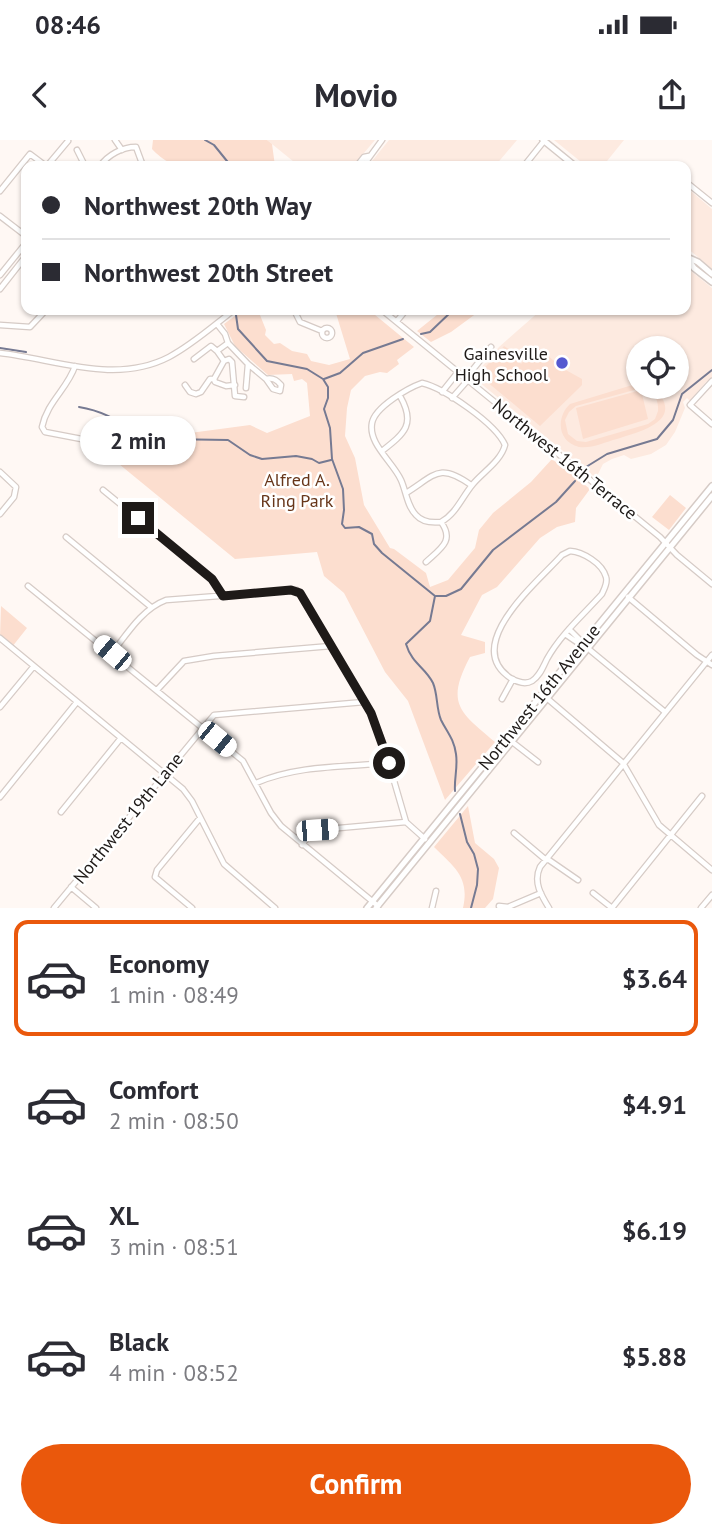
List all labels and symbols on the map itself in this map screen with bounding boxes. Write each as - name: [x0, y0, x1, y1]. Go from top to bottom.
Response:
- place label: Gainesville High School: [455, 342, 549, 386]
- marker: Gainesville High School: [554, 355, 570, 371]
- street label: Northwest 16th Terrace: [488, 394, 642, 524]
- callout: 2 min: [80, 416, 196, 466]
- park label: Alfred A. Ring Park: [261, 468, 334, 512]
- route end: [122, 502, 154, 534]
- street label: Northwest 16th Avenue: [473, 619, 605, 775]
- car: [90, 631, 135, 675]
- car: [195, 718, 240, 760]
- route start: [373, 747, 405, 779]
- street label: Northwest 19th Lane: [68, 748, 188, 888]
- car: [296, 818, 339, 842]

